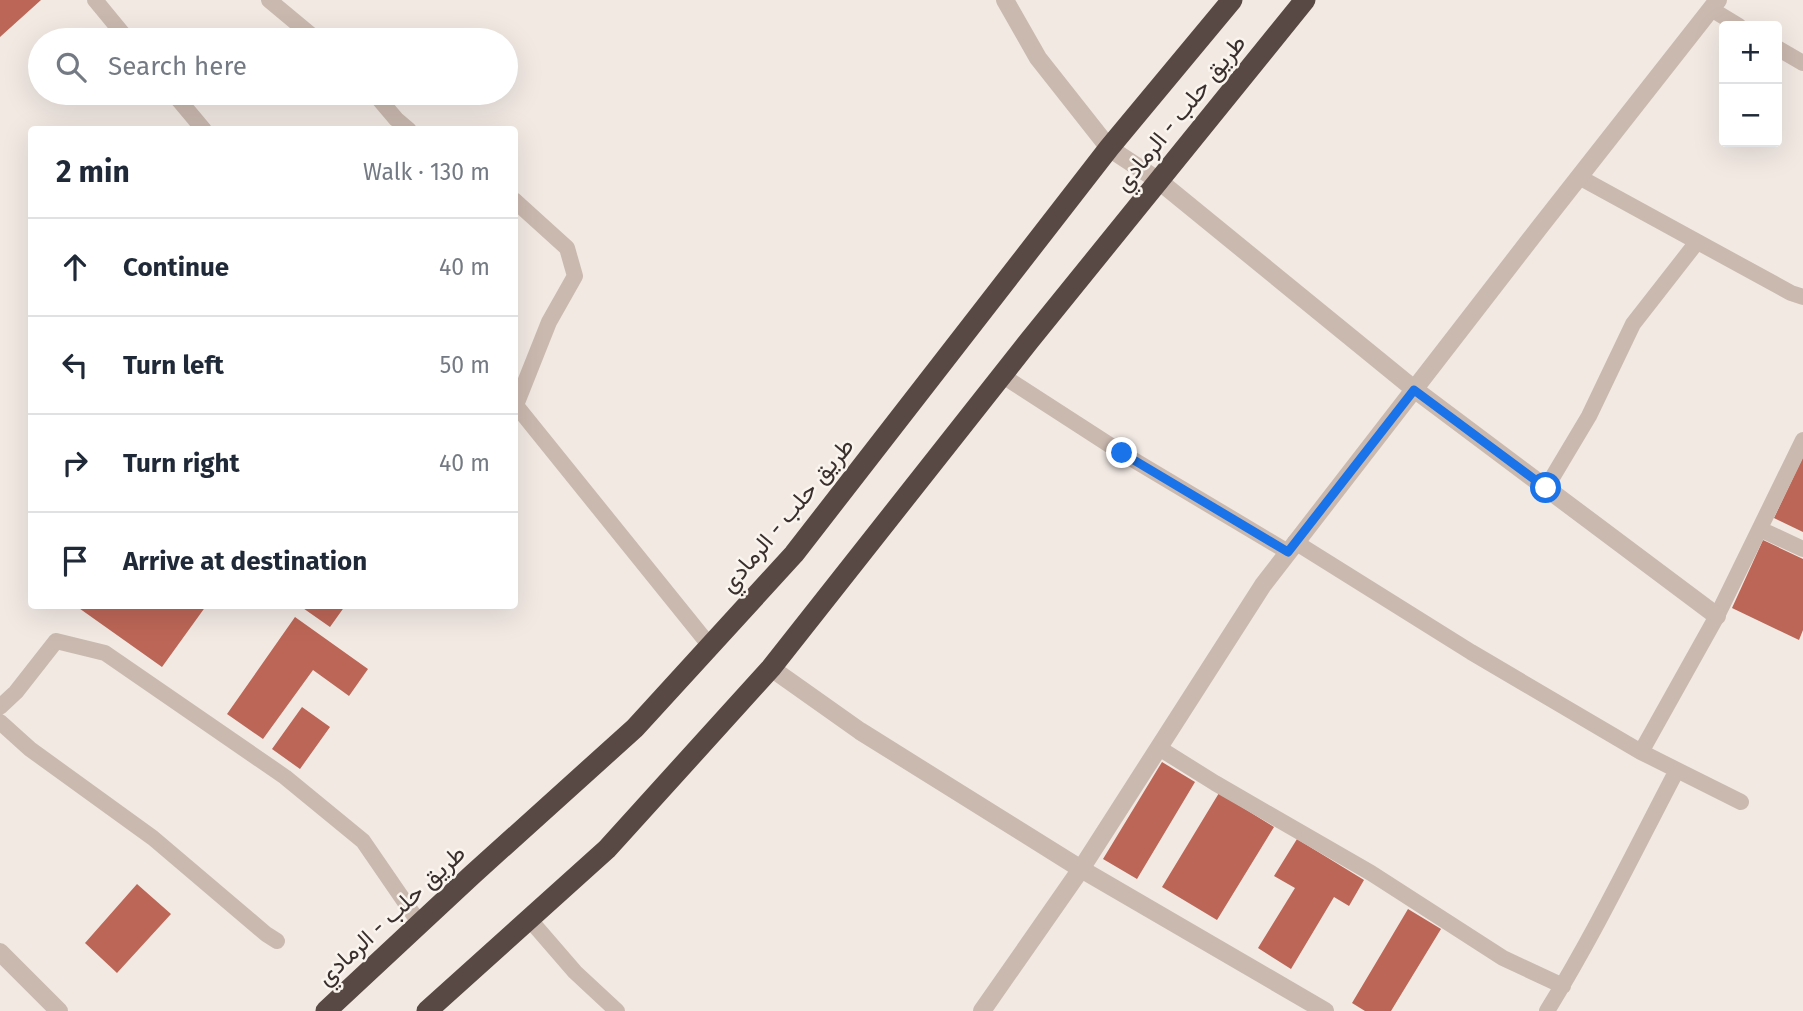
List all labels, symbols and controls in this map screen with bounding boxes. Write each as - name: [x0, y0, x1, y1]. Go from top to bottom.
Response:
- map controls: [1719, 21, 1782, 147]
- button: +: [1719, 21, 1782, 84]
- search box: [28, 28, 518, 105]
- street label: طريق حلب - الرمادي: [1108, 29, 1256, 200]
- icon: search: [52, 48, 90, 86]
- text: Search here: [108, 51, 247, 82]
- button: −: [1719, 84, 1782, 147]
- text: 2 min: [56, 154, 130, 190]
- text: Walk · 130 m: [363, 158, 490, 186]
- icon: ahead: [56, 248, 94, 286]
- text: Continue: [123, 252, 229, 283]
- text: 40 m: [439, 253, 490, 281]
- icon: left: [56, 346, 94, 384]
- text: Turn left: [123, 350, 224, 381]
- text: 50 m: [440, 351, 490, 379]
- street label: طريق حلب - الرمادي: [714, 432, 864, 601]
- route end: [1106, 437, 1137, 468]
- icon: right: [56, 444, 94, 482]
- text: Turn right: [123, 448, 240, 479]
- text: 40 m: [439, 449, 490, 477]
- route start: [1530, 472, 1561, 503]
- icon: arrive: [56, 542, 94, 580]
- text: Arrive at destination: [123, 546, 367, 577]
- street label: طريق حلب - الرمادي: [311, 839, 475, 995]

